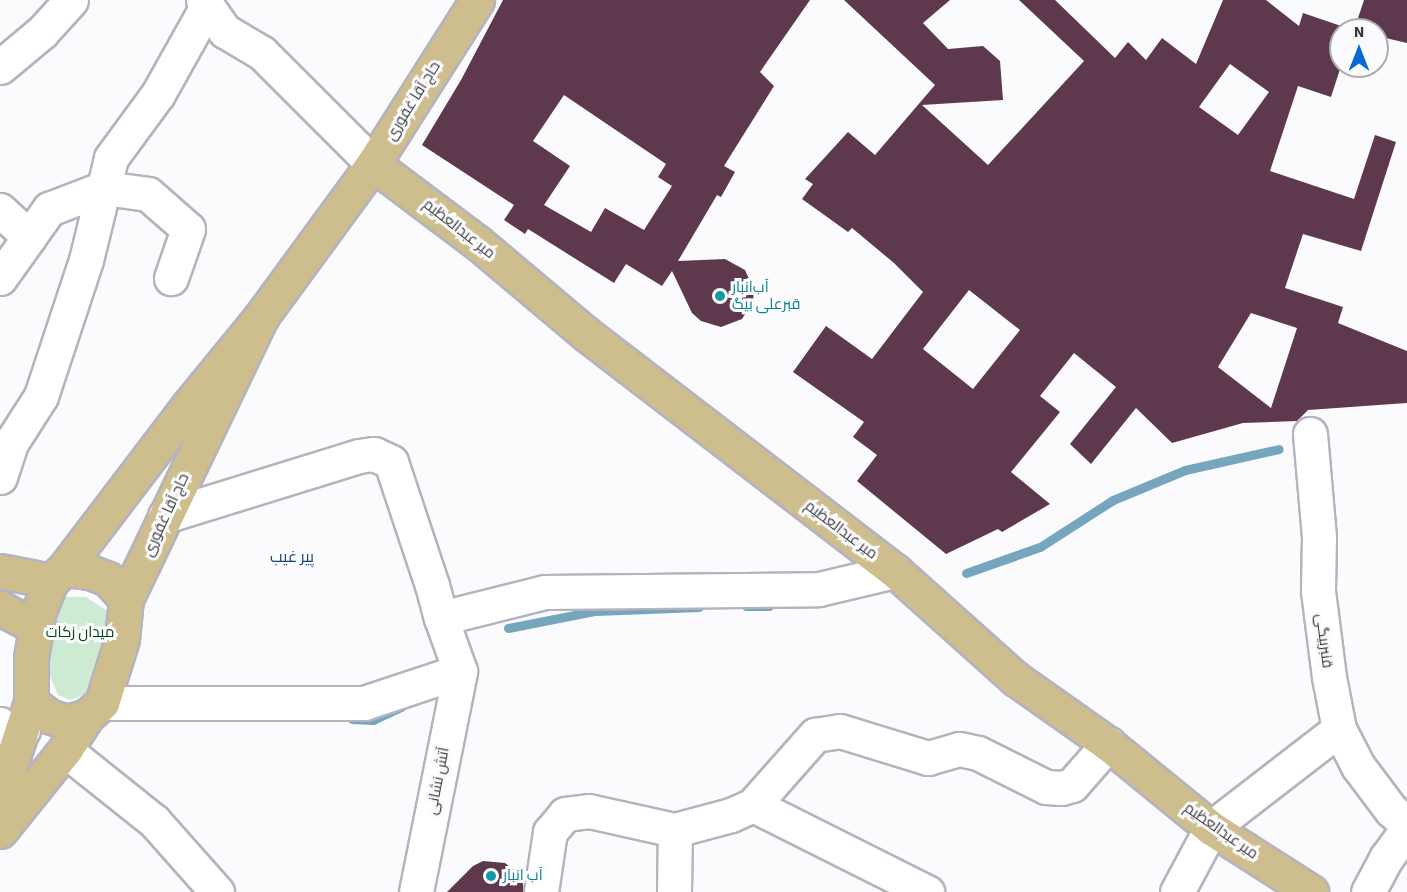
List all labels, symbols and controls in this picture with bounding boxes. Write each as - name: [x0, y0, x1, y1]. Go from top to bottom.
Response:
- north arrow: [1329, 18, 1389, 78]
- text: N: [1354, 21, 1364, 43]
- street label: حاج آقا غفوری: [382, 58, 444, 144]
- street label: میر عبدالعظیم: [420, 195, 498, 263]
- place label: آب‌انبار قبرعلی بیگ: [732, 278, 800, 313]
- marker: آب‌انبار قبرعلی بیگ: [713, 289, 727, 303]
- street label: حاج آقا غفوری: [139, 471, 193, 559]
- street label: میر عبدالعظیم: [801, 497, 881, 563]
- district label: پیر غیب: [270, 547, 314, 567]
- street label: قنبربیگی: [1312, 613, 1336, 669]
- park label: میدان زکات: [46, 624, 114, 642]
- street label: آتش نشانی: [423, 746, 453, 816]
- street label: میر عبدالعظیم: [1181, 799, 1261, 863]
- place label: آب انبار: [503, 867, 543, 885]
- marker: آب انبار: [484, 869, 498, 883]

